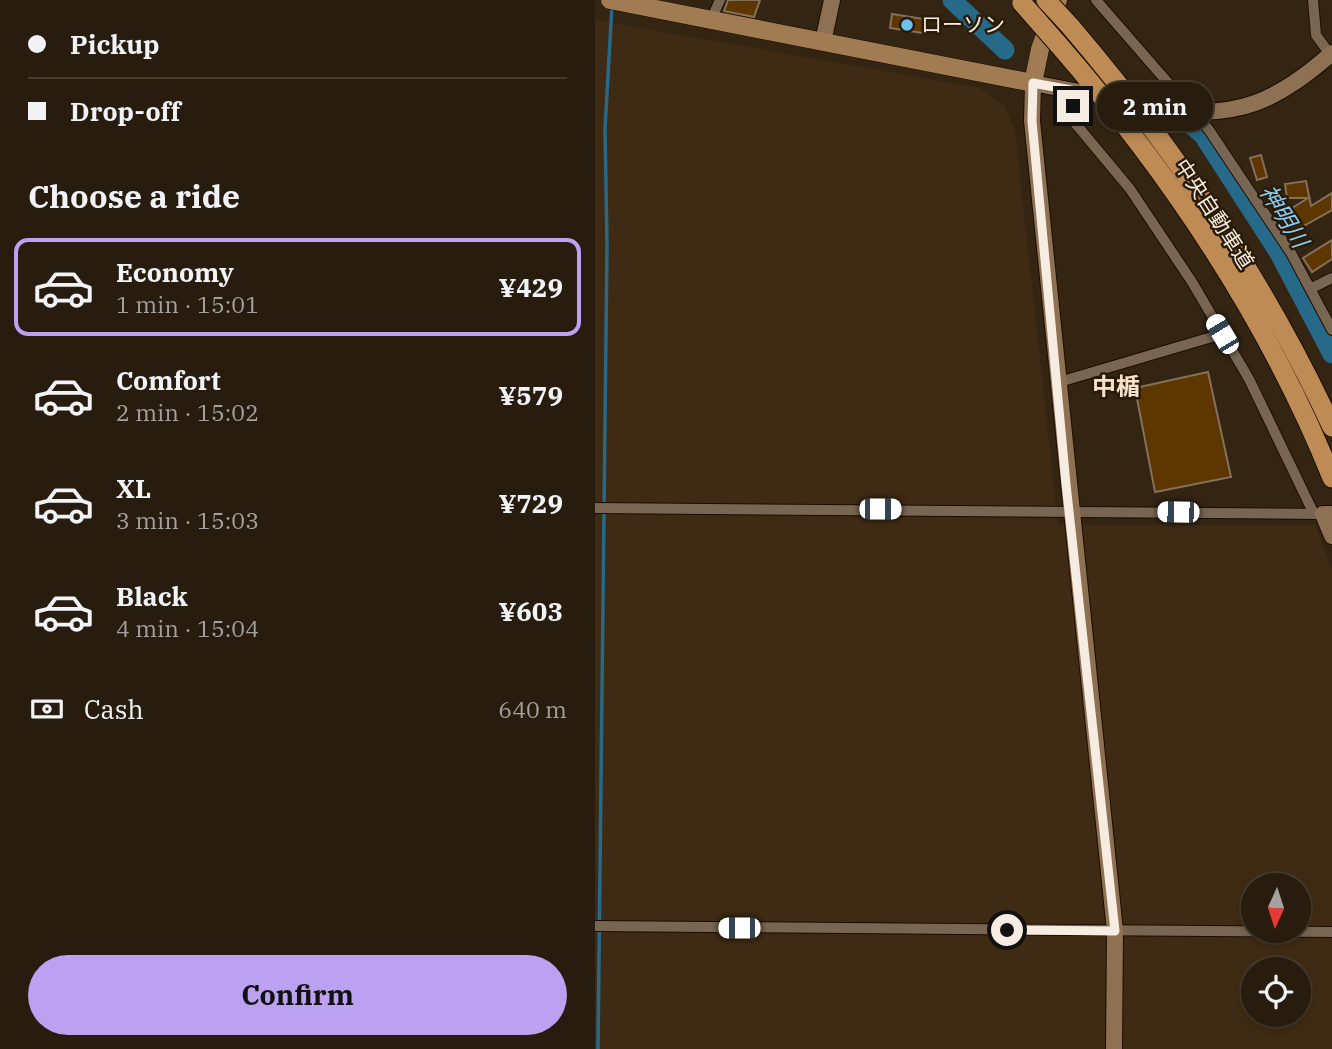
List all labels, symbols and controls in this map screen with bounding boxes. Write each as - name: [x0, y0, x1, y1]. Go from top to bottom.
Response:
- place label: ローソン: [921, 10, 1005, 38]
- marker: ローソン: [899, 17, 915, 33]
- text: Pickup: [70, 27, 160, 61]
- callout: 2 min: [1098, 82, 1213, 130]
- route end: [1057, 90, 1089, 122]
- text: 2 min: [1123, 91, 1187, 121]
- text: Drop-off: [70, 94, 181, 128]
- street label: 中央自動車道: [1169, 153, 1261, 274]
- text: Choose a ride: [28, 175, 240, 217]
- water label: 神明川: [1254, 178, 1317, 255]
- text: Economy: [116, 255, 234, 289]
- icon: car: [32, 256, 95, 319]
- text: ¥429: [498, 270, 563, 304]
- text: 1 min · 15:01: [116, 289, 259, 319]
- car: [1203, 311, 1242, 357]
- text: Comfort: [116, 363, 221, 397]
- icon: car: [32, 364, 95, 427]
- district label: 中楯: [1092, 370, 1140, 402]
- text: ¥579: [498, 378, 563, 412]
- text: 2 min · 15:02: [116, 397, 259, 427]
- text: XL: [116, 471, 151, 505]
- icon: car: [32, 472, 95, 535]
- text: ¥729: [498, 486, 563, 520]
- car: [860, 499, 902, 520]
- car: [1157, 501, 1200, 523]
- text: 3 min · 15:03: [116, 505, 259, 535]
- text: Black: [116, 579, 188, 613]
- icon: car: [32, 580, 95, 643]
- text: ¥603: [498, 594, 563, 628]
- text: 4 min · 15:04: [116, 613, 259, 643]
- icon: cash: [28, 690, 66, 728]
- text: Cash: [84, 692, 144, 726]
- text: 640 m: [498, 694, 567, 724]
- north arrow: [1241, 873, 1311, 943]
- map controls: [1241, 873, 1311, 1027]
- route start: [991, 914, 1023, 946]
- car: [719, 918, 761, 939]
- button: Confirm: [28, 955, 567, 1035]
- button: locate: [1241, 957, 1311, 1027]

